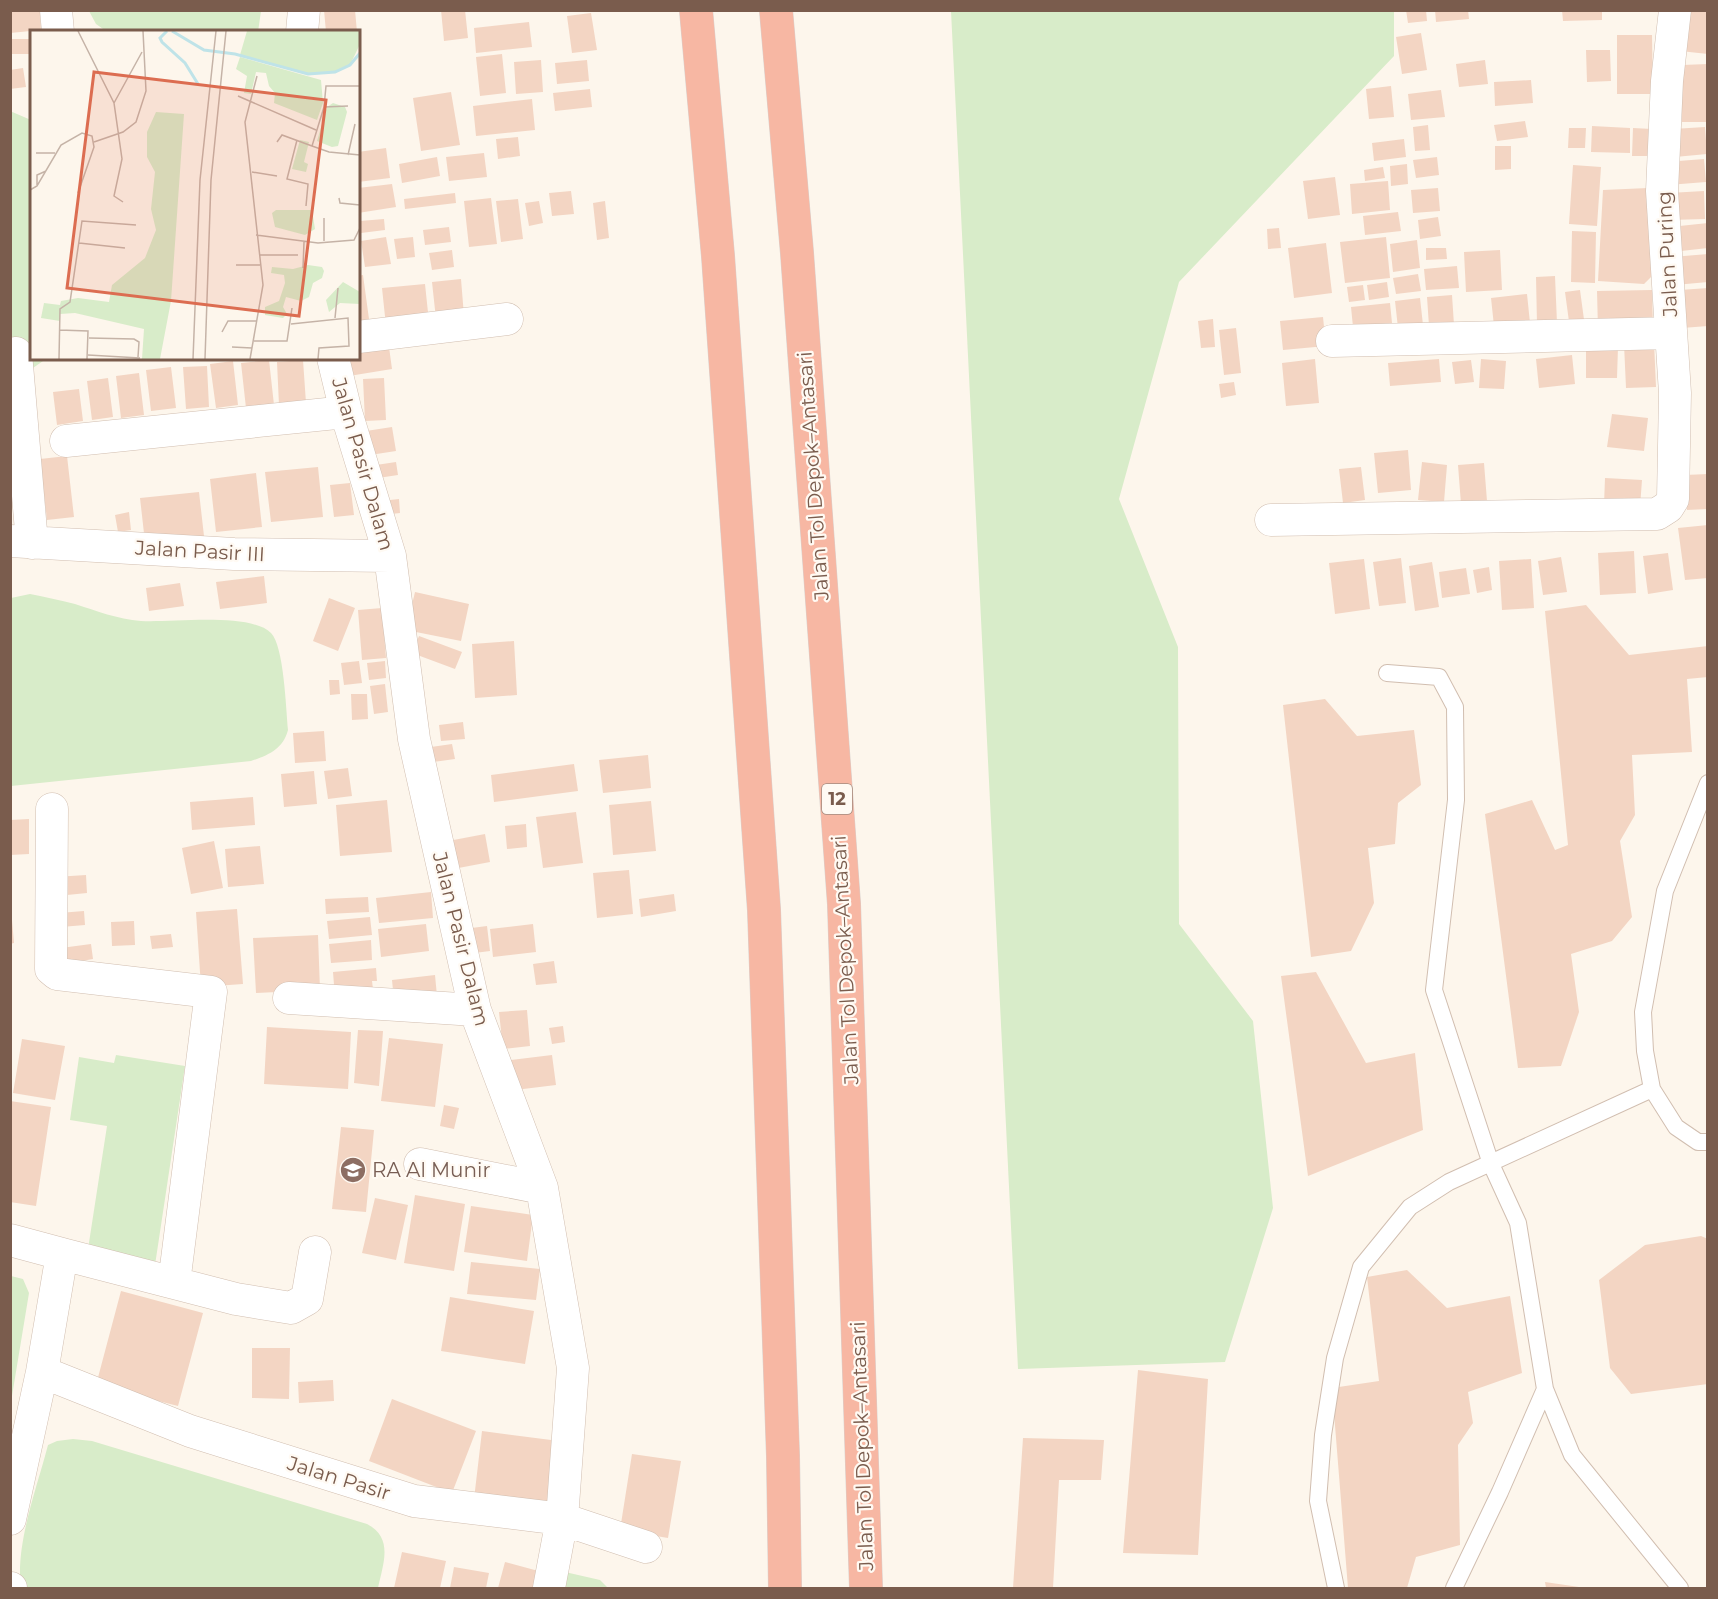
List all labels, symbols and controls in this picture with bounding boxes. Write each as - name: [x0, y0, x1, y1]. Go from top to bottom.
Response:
- inset map: [30, 30, 360, 360]
- street label: Jalan Puring: [1652, 190, 1682, 319]
- street label: Jalan Tol Depok–Antasari: [792, 351, 834, 602]
- street label: Jalan Pasir Dalam: [327, 374, 399, 553]
- street label: Jalan Pasir III: [133, 536, 266, 566]
- road number: 12: [822, 784, 852, 814]
- street label: Jalan Tol Depok–Antasari: [826, 835, 864, 1086]
- street label: Jalan Pasir Dalam: [427, 848, 494, 1029]
- school or university icon: RA Al Munir: [338, 1155, 368, 1185]
- place label: RA Al Munir: [372, 1158, 490, 1182]
- street label: Jalan Tol Depok–Antasari: [846, 1321, 878, 1572]
- street label: Jalan Pasir: [283, 1451, 394, 1505]

